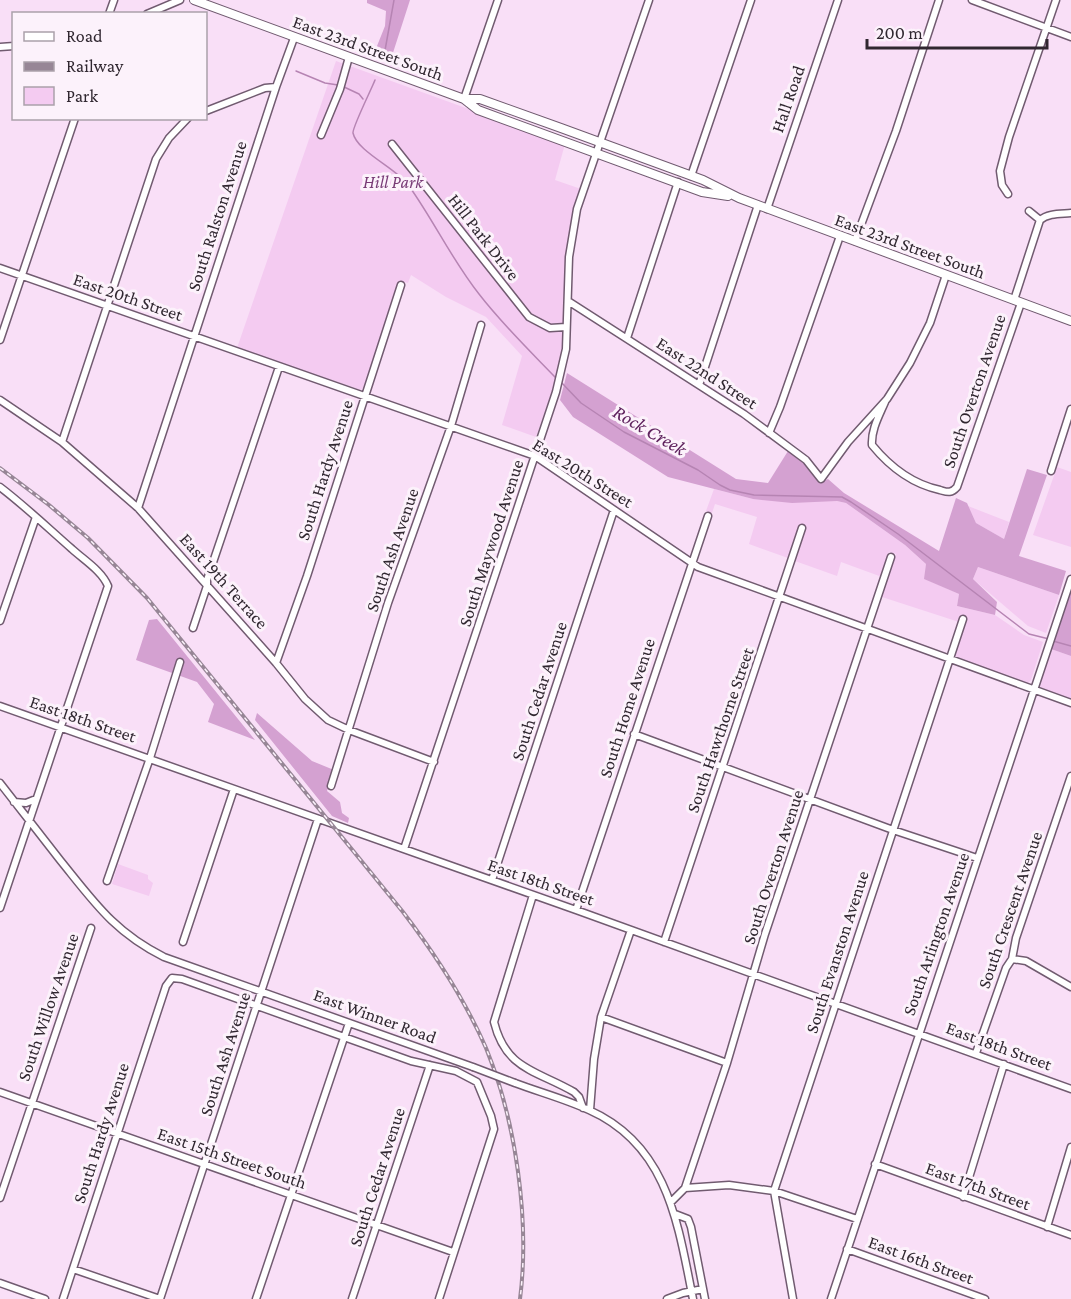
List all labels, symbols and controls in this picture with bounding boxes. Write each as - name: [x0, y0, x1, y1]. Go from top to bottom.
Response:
- street label: East 23rd Street South: [290, 11, 446, 85]
- legend: [12, 12, 207, 120]
- scale bar: [867, 12, 1047, 50]
- text: 200 m: [876, 23, 923, 43]
- text: Road: [66, 26, 103, 46]
- text: Railway: [66, 56, 124, 76]
- street label: Hall Road: [767, 62, 809, 135]
- text: Park: [66, 86, 98, 106]
- street label: South Ralston Avenue: [183, 138, 251, 294]
- park label: Hill Park: [363, 172, 424, 192]
- street label: Hill Park Drive: [444, 190, 524, 284]
- street label: East 23rd Street South: [832, 209, 988, 283]
- street label: East 20th Street: [71, 269, 186, 325]
- street label: South Overton Avenue: [938, 311, 1010, 470]
- street label: East 22nd Street: [653, 333, 762, 414]
- street label: South Hardy Avenue: [293, 397, 357, 543]
- water label: Rock Creek: [609, 400, 692, 460]
- street label: East 20th Street: [529, 434, 638, 512]
- street label: South Maywood Avenue: [455, 457, 527, 629]
- street label: South Ash Avenue: [362, 486, 423, 614]
- street label: East 19th Terrace: [176, 529, 272, 633]
- street label: South Cedar Avenue: [507, 619, 571, 763]
- street label: South Home Avenue: [595, 636, 659, 780]
- street label: South Hawthorne Street: [682, 644, 758, 815]
- street label: East 18th Street: [27, 691, 140, 747]
- street label: South Overton Avenue: [739, 787, 807, 947]
- street label: South Crescent Avenue: [974, 829, 1046, 991]
- street label: South Arlington Avenue: [899, 850, 973, 1018]
- street label: East 18th Street: [485, 854, 598, 910]
- street label: South Evanston Avenue: [801, 868, 873, 1036]
- street label: South Willow Avenue: [13, 930, 83, 1083]
- street label: East Winner Road: [311, 985, 440, 1048]
- street label: South Ash Avenue: [196, 989, 255, 1119]
- street label: East 18th Street: [943, 1018, 1056, 1075]
- street label: South Hardy Avenue: [69, 1060, 133, 1206]
- street label: South Cedar Avenue: [345, 1105, 409, 1249]
- street label: East 15th Street South: [155, 1123, 309, 1193]
- street label: East 17th Street: [923, 1158, 1034, 1215]
- street label: East 16th Street: [866, 1232, 977, 1289]

